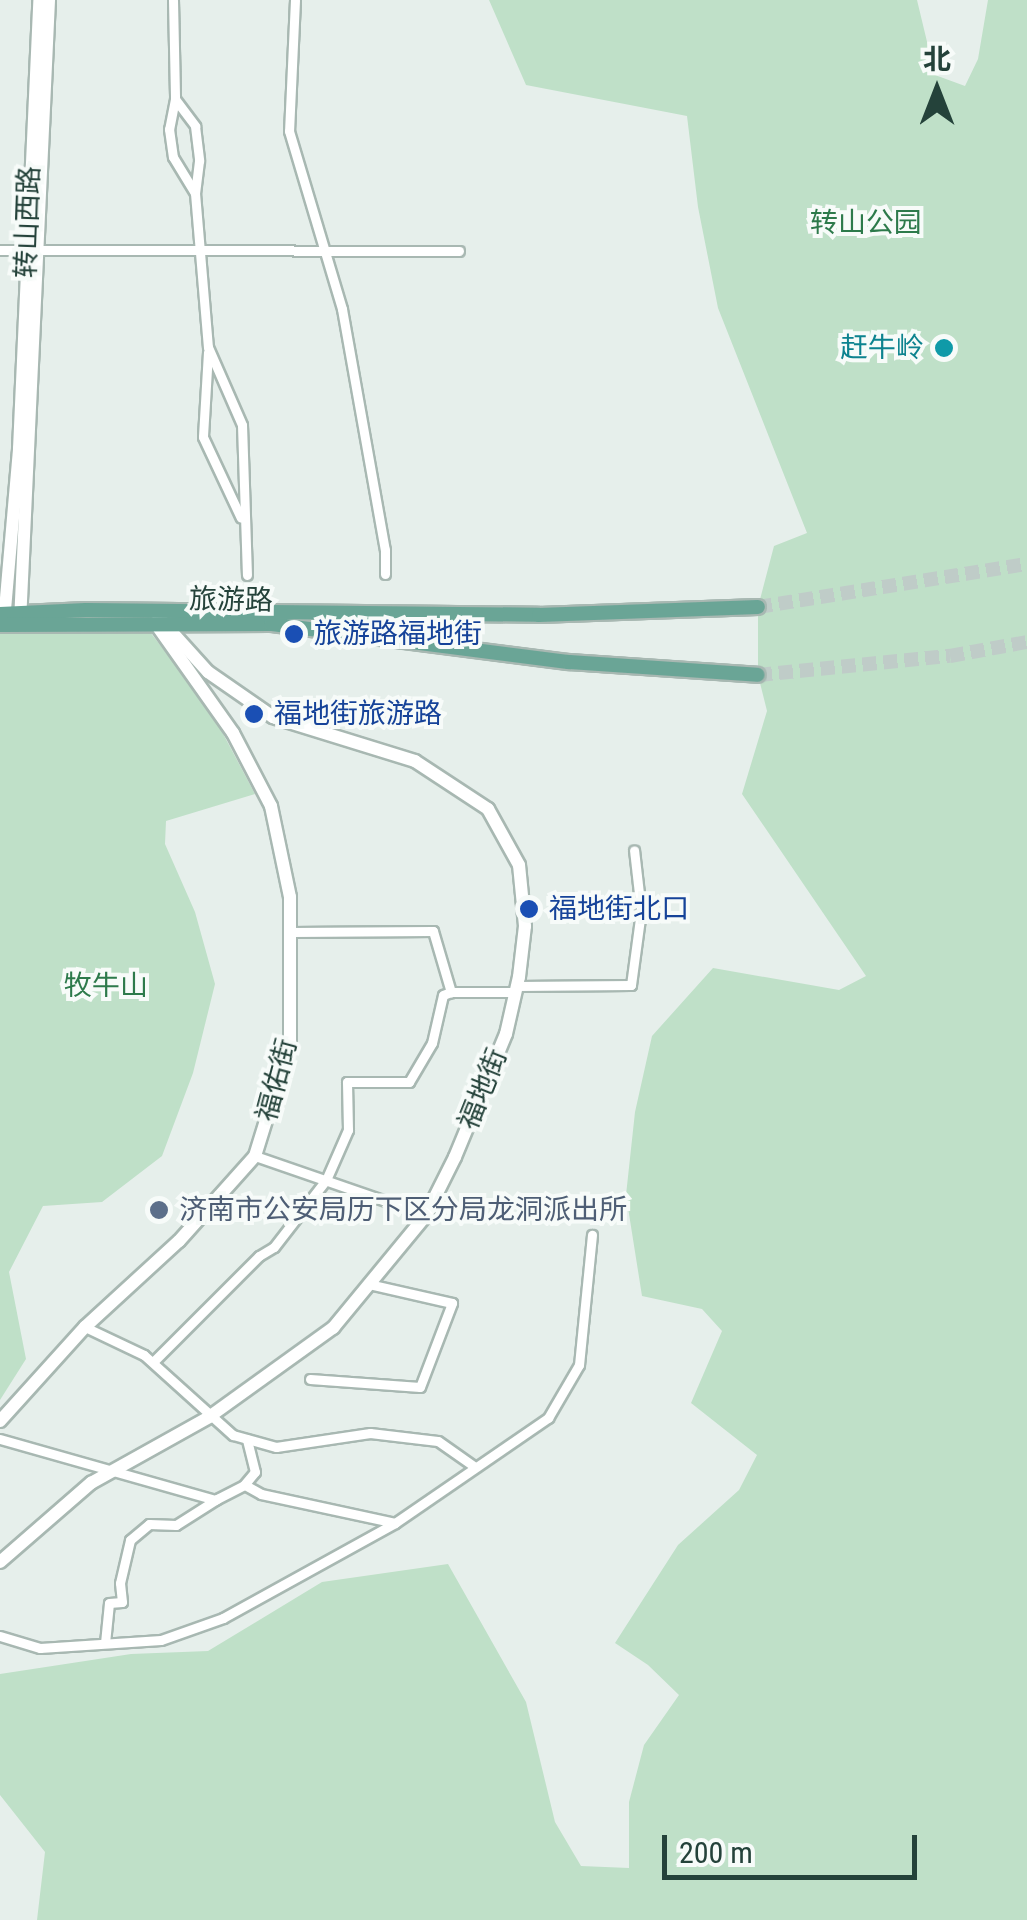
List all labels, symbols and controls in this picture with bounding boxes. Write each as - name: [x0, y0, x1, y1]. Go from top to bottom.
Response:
- north arrow: [887, 40, 987, 140]
- text: 北: [923, 43, 951, 76]
- street label: 转山西路: [9, 165, 47, 279]
- park label: 转山公园: [810, 206, 922, 240]
- place label: 赶牛岭: [840, 331, 924, 365]
- marker: 赶牛岭: [933, 337, 955, 359]
- street label: 旅游路: [189, 582, 273, 618]
- place label: 旅游路福地街: [314, 617, 482, 651]
- marker: 旅游路福地街: [283, 623, 305, 645]
- place label: 福地街旅游路: [274, 697, 442, 731]
- marker: 福地街旅游路: [243, 703, 265, 725]
- place label: 福地街北口: [549, 892, 689, 926]
- marker: 福地街北口: [518, 898, 540, 920]
- park label: 牧牛山: [64, 969, 148, 1003]
- street label: 福佑街: [250, 1035, 304, 1125]
- street label: 福地街: [452, 1044, 514, 1134]
- place label: 济南市公安局历下区分局龙洞派出所: [179, 1193, 627, 1227]
- marker: 济南市公安局历下区分局龙洞派出所: [148, 1199, 170, 1221]
- scale bar: [667, 1815, 922, 1877]
- text: 200 m: [679, 1835, 753, 1870]

